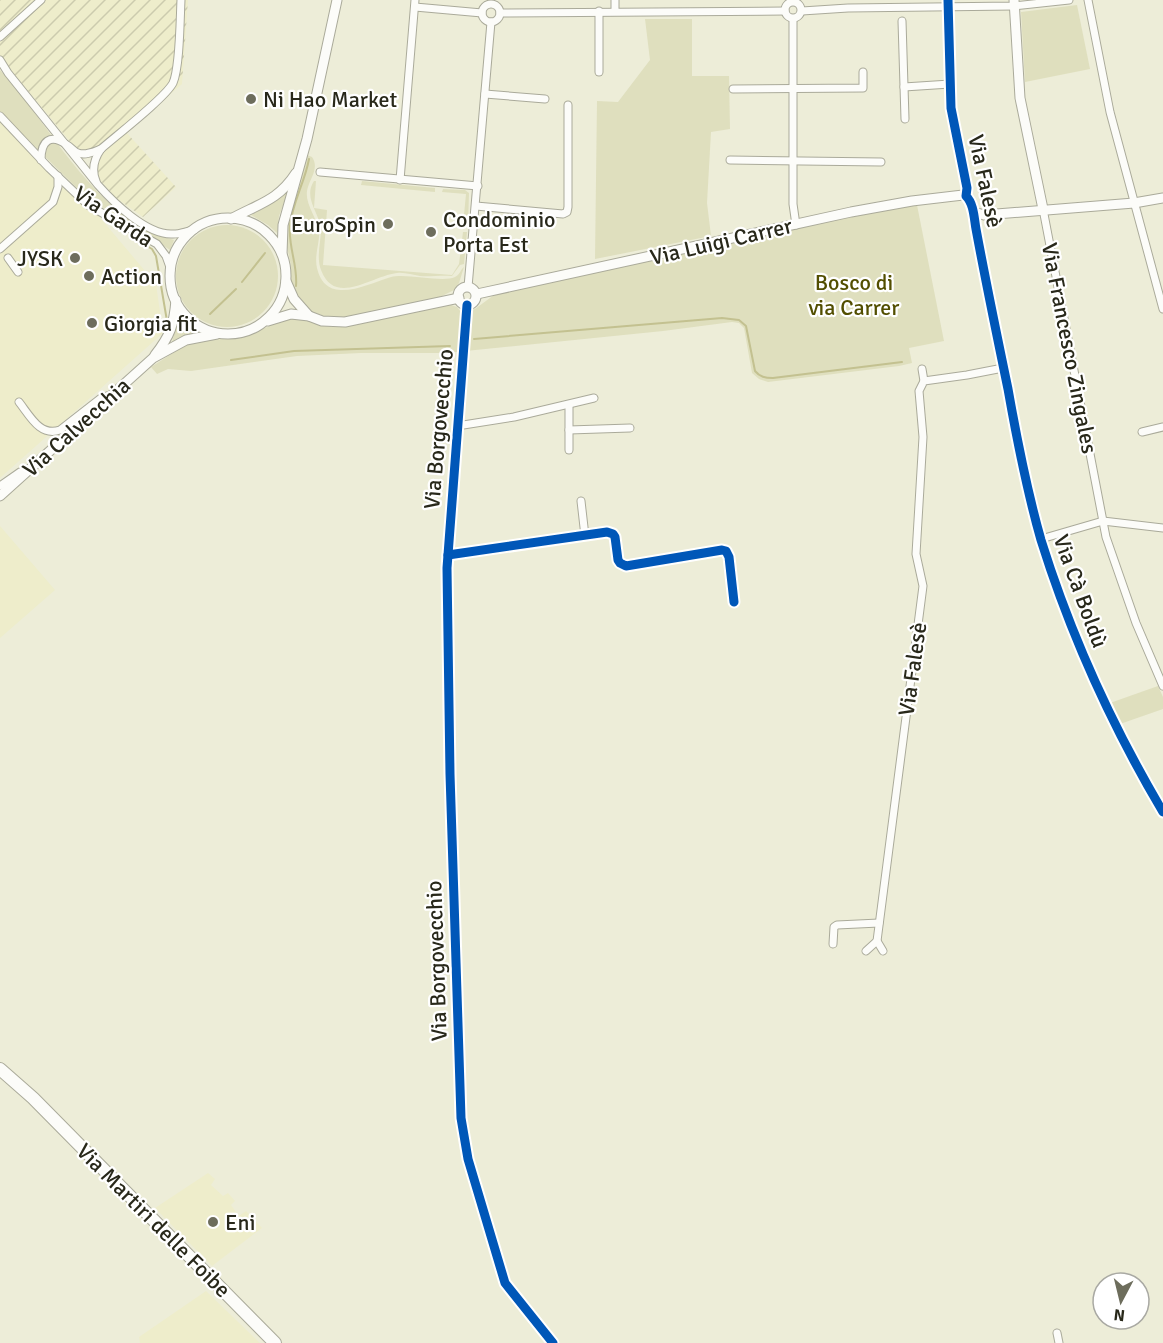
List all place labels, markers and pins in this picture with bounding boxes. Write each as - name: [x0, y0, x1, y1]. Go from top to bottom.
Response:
- place label: Ni Hao Market: [263, 86, 398, 113]
- marker: Ni Hao Market: [244, 92, 258, 106]
- place label: Condominio Porta Est: [443, 206, 556, 258]
- place label: EuroSpin: [291, 211, 376, 238]
- marker: EuroSpin: [381, 217, 395, 231]
- marker: Condominio Porta Est: [424, 225, 438, 239]
- place label: JYSK: [17, 245, 63, 272]
- marker: JYSK: [68, 251, 82, 265]
- place label: Action: [101, 263, 162, 290]
- marker: Action: [82, 269, 96, 283]
- place label: Giorgia fit: [104, 310, 198, 337]
- marker: Giorgia fit: [85, 316, 99, 330]
- place label: Eni: [225, 1209, 255, 1236]
- marker: Eni: [206, 1215, 220, 1229]

